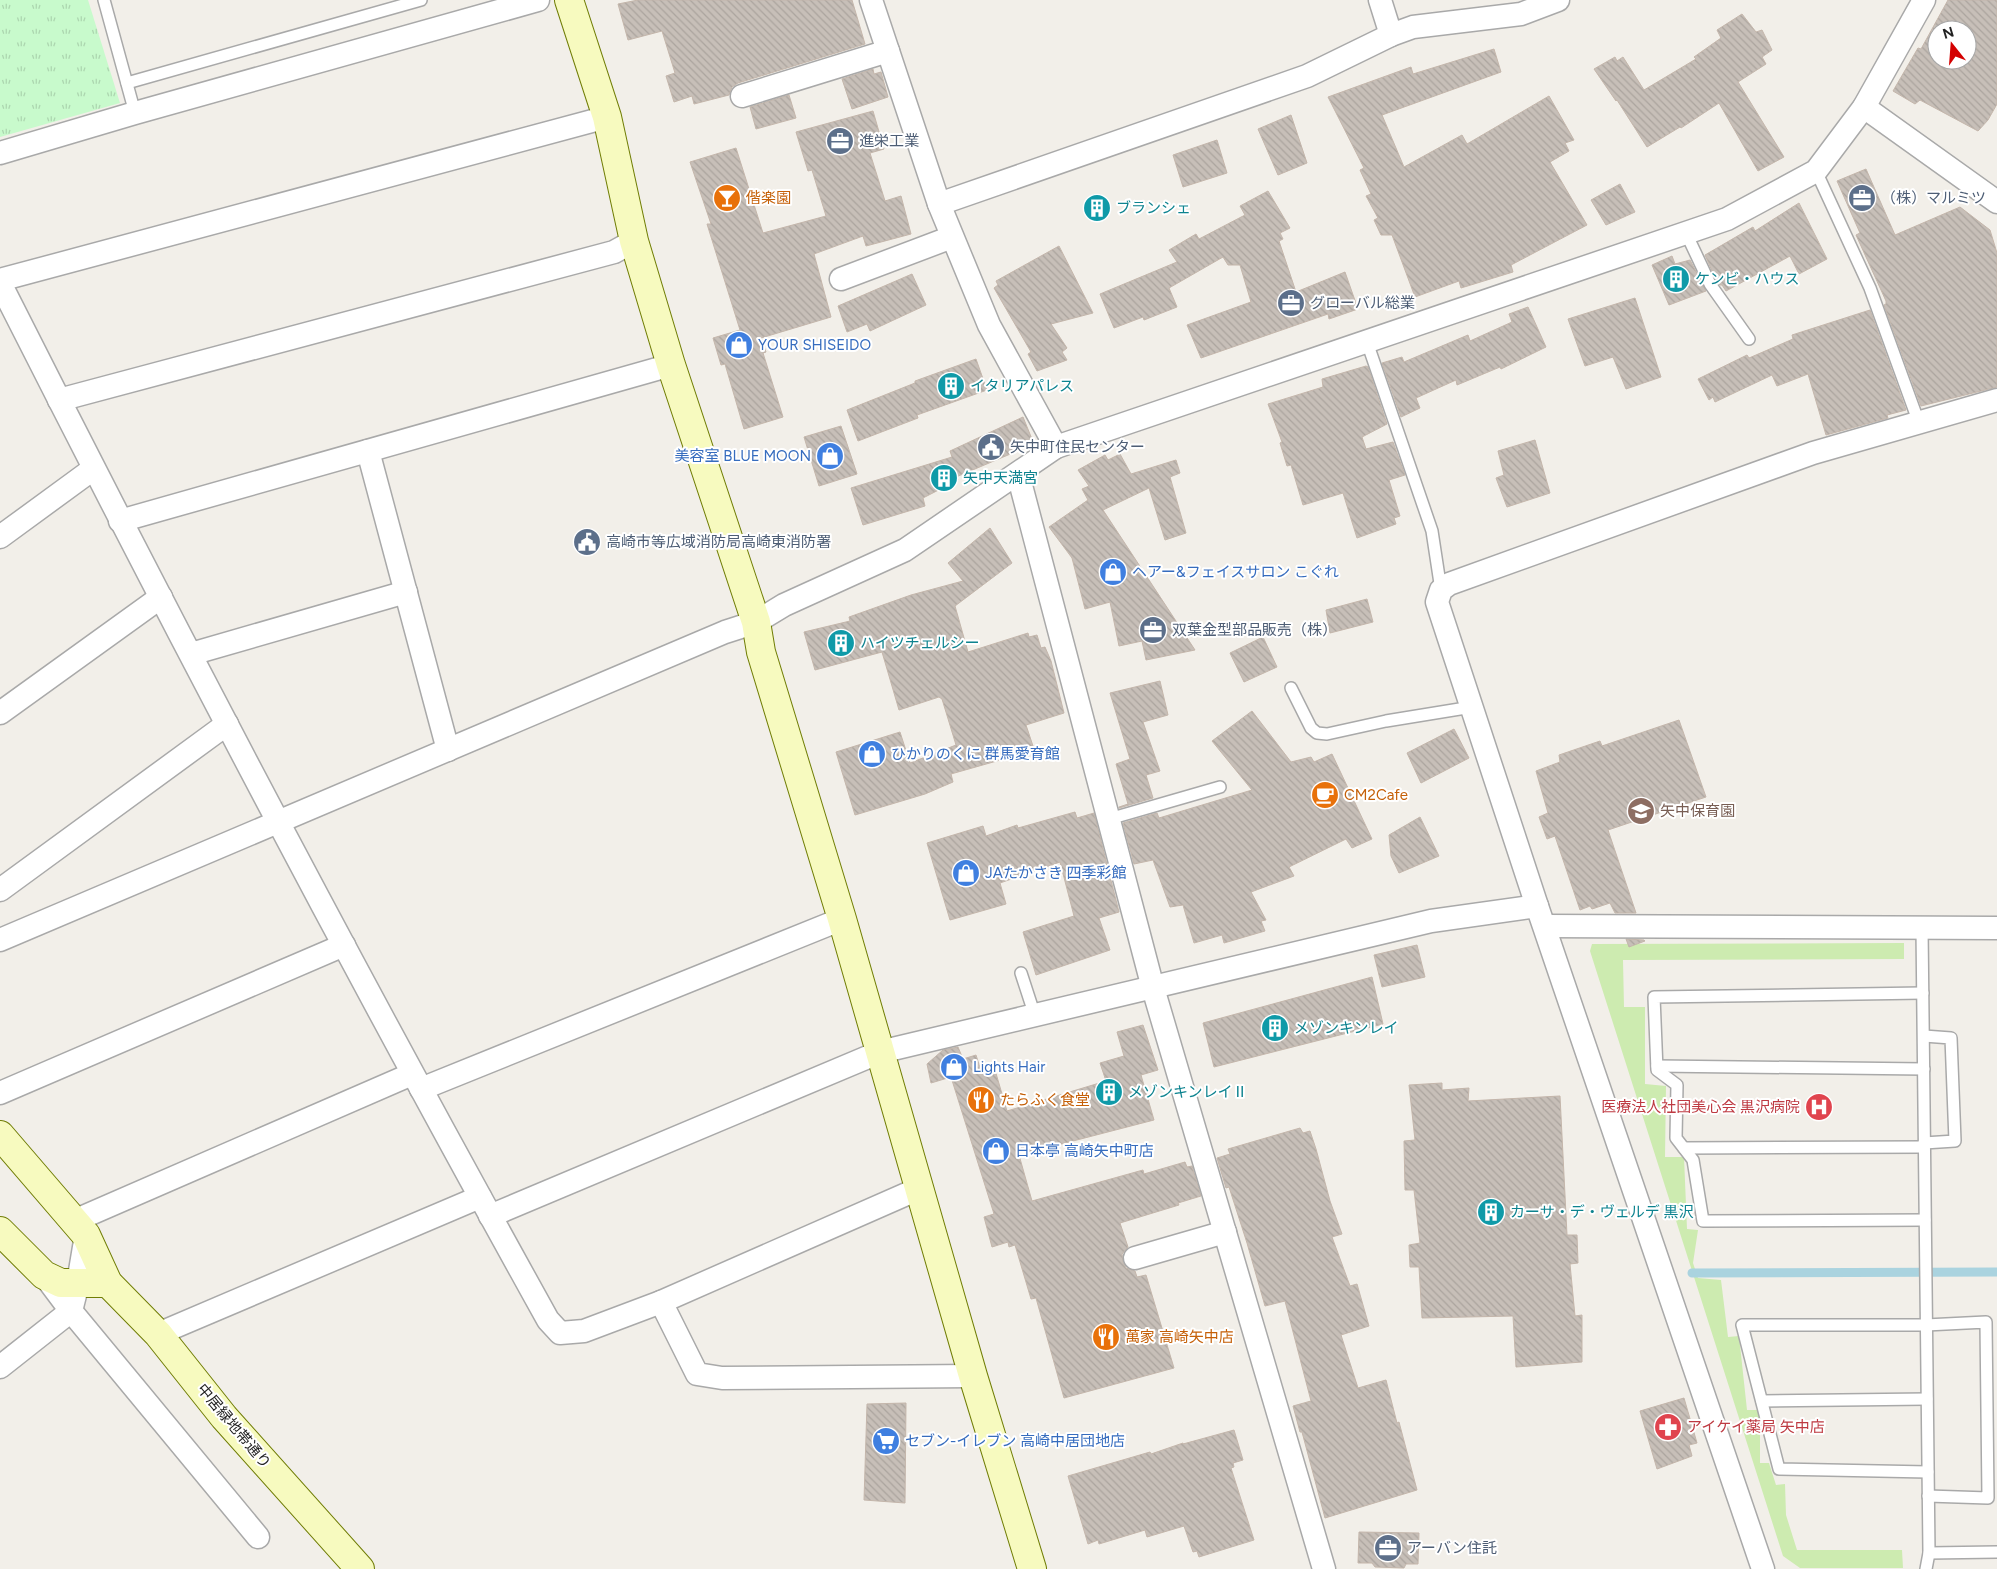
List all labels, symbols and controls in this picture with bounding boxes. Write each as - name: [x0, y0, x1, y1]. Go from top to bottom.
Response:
- north arrow: [1927, 20, 1977, 70]
- text: N: [1941, 23, 1956, 43]
- office icon: 進栄工業: [825, 126, 855, 156]
- place label: 進栄工業: [859, 132, 919, 150]
- bar icon: 偕楽園: [712, 183, 742, 213]
- office icon: （株）マルミツ: [1847, 183, 1877, 213]
- place label: 偕楽園: [746, 189, 791, 207]
- place label: （株）マルミツ: [1881, 189, 1986, 207]
- building icon: ブランシェ: [1082, 193, 1112, 223]
- place label: ブランシェ: [1116, 199, 1191, 217]
- building icon: ケンビ・ハウス: [1661, 264, 1691, 294]
- place label: ケンビ・ハウス: [1695, 270, 1800, 288]
- office icon: グローバル総業: [1276, 288, 1306, 318]
- place label: グローバル総業: [1310, 294, 1415, 312]
- shop icon: YOUR SHISEIDO: [724, 330, 754, 360]
- place label: YOUR SHISEIDO: [758, 336, 871, 354]
- building icon: イタリアパレス: [936, 371, 966, 401]
- place label: イタリアパレス: [970, 377, 1074, 395]
- public building icon: 矢中町住民センター: [976, 432, 1006, 462]
- place label: 矢中町住民センター: [1010, 438, 1145, 456]
- shop icon: 美容室 BLUE MOON: [815, 441, 845, 471]
- place label: 美容室 BLUE MOON: [675, 447, 811, 465]
- building icon: 矢中天満宮: [929, 463, 959, 493]
- place label: 矢中天満宮: [963, 469, 1038, 487]
- public building icon: 高崎市等広域消防局高崎東消防署: [572, 527, 602, 557]
- place label: 高崎市等広域消防局高崎東消防署: [606, 533, 831, 551]
- shop icon: ヘアー&フェイスサロン こぐれ: [1098, 557, 1128, 587]
- place label: ヘアー&フェイスサロン こぐれ: [1132, 563, 1339, 581]
- office icon: 双葉金型部品販売（株）: [1138, 615, 1168, 645]
- place label: 双葉金型部品販売（株）: [1172, 621, 1337, 639]
- building icon: ハイツチェルシー: [826, 628, 856, 658]
- place label: ハイツチェルシー: [860, 634, 980, 652]
- shop icon: ひかりのくに 群馬愛育館: [857, 739, 887, 769]
- place label: ひかりのくに 群馬愛育館: [891, 745, 1060, 763]
- cafe icon: CM2Cafe: [1310, 780, 1340, 810]
- place label: CM2Cafe: [1344, 786, 1408, 804]
- school or university icon: 矢中保育園: [1626, 796, 1656, 826]
- place label: 矢中保育園: [1660, 802, 1735, 820]
- shop icon: JAたかさき 四季彩館: [951, 858, 981, 888]
- place label: JAたかさき 四季彩館: [985, 864, 1127, 882]
- building icon: メゾンキンレイ: [1260, 1013, 1290, 1043]
- place label: メゾンキンレイ: [1294, 1019, 1399, 1037]
- shop icon: Lights Hair: [939, 1052, 969, 1082]
- place label: Lights Hair: [973, 1058, 1045, 1076]
- building icon: メゾンキンレイⅡ: [1094, 1077, 1124, 1107]
- place label: メゾンキンレイⅡ: [1128, 1083, 1248, 1101]
- restaurant icon: たらふく食堂: [966, 1085, 996, 1115]
- place label: たらふく食堂: [1000, 1091, 1090, 1109]
- hospital icon: 医療法人社団美心会 黒沢病院: [1804, 1092, 1834, 1122]
- place label: 医療法人社団美心会 黒沢病院: [1601, 1098, 1800, 1116]
- shop icon: 日本亭 高崎矢中町店: [981, 1136, 1011, 1166]
- place label: 日本亭 高崎矢中町店: [1015, 1142, 1154, 1160]
- building icon: カーサ・デ・ヴェルデ 黒沢: [1476, 1197, 1506, 1227]
- place label: カーサ・デ・ヴェルデ 黒沢: [1510, 1203, 1693, 1221]
- restaurant icon: 萬家 高崎矢中店: [1091, 1322, 1121, 1352]
- place label: 萬家 高崎矢中店: [1125, 1328, 1234, 1346]
- street label: 中居緑地帯通り: [193, 1380, 275, 1472]
- pharmacy icon: アイケイ薬局 矢中店: [1653, 1412, 1683, 1442]
- place label: アイケイ薬局 矢中店: [1687, 1418, 1825, 1436]
- supermarket icon: セブン-イレブン 高崎中居団地店: [871, 1426, 901, 1456]
- place label: セブン-イレブン 高崎中居団地店: [905, 1432, 1125, 1450]
- office icon: アーバン住託: [1373, 1533, 1403, 1563]
- place label: アーバン住託: [1407, 1539, 1497, 1557]

